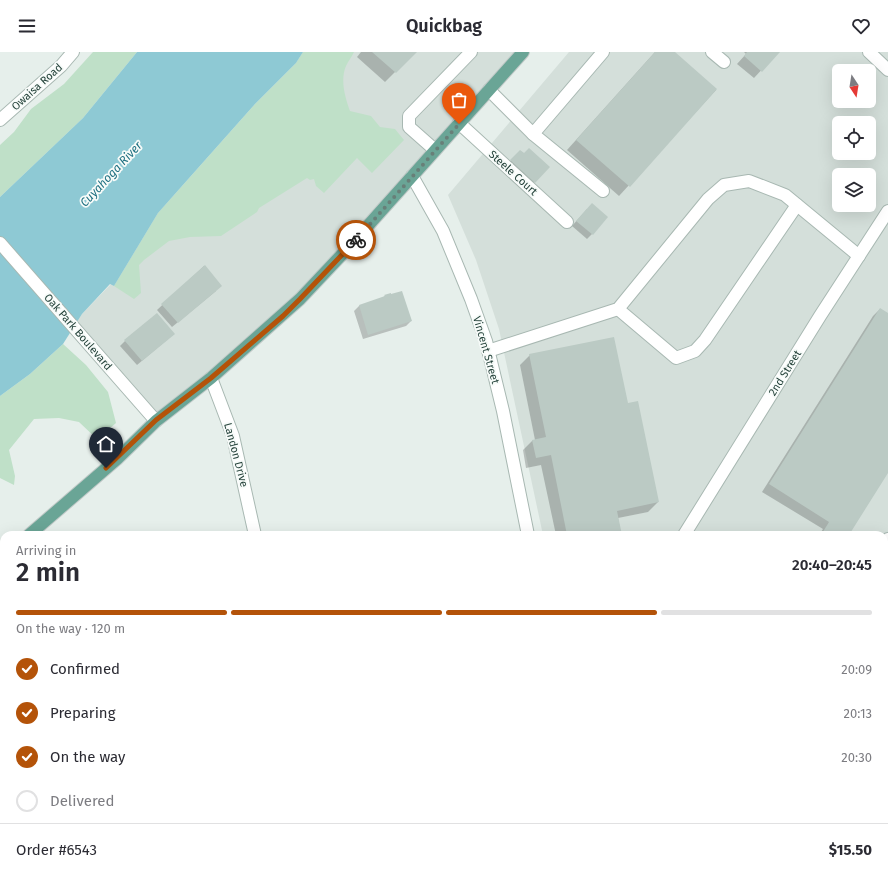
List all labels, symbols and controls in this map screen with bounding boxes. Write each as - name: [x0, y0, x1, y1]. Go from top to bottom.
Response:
- icon: menu: [16, 15, 38, 37]
- text: Quickbag: [406, 15, 482, 37]
- icon: heart: [850, 15, 872, 37]
- street label: Owaisa Road: [9, 61, 65, 113]
- north arrow: [832, 64, 876, 108]
- map controls: [832, 64, 876, 212]
- pin: [442, 83, 476, 124]
- icon: bag: [448, 89, 470, 111]
- button: locate: [832, 116, 876, 160]
- water label: Cuyahoga River: [77, 138, 145, 209]
- street label: Steele Court: [486, 148, 540, 198]
- button: layers: [832, 168, 876, 212]
- courier: [336, 220, 376, 260]
- icon: bike: [345, 229, 367, 251]
- street label: Oak Park Boulevard: [41, 291, 115, 373]
- street label: Vincent Street: [470, 315, 502, 385]
- street label: 2nd Street: [766, 348, 804, 398]
- street label: Landon Drive: [221, 421, 251, 489]
- pin: [89, 427, 123, 468]
- icon: home: [95, 433, 117, 455]
- text: Arriving in: [16, 543, 76, 558]
- text: 20:40–20:45: [792, 556, 872, 574]
- text: 2 min: [16, 557, 80, 588]
- text: On the way · 120 m: [16, 621, 125, 636]
- icon: check: [16, 658, 38, 680]
- text: Confirmed: [50, 660, 120, 678]
- text: 20:09: [841, 662, 872, 677]
- icon: check: [16, 702, 38, 724]
- text: Preparing: [50, 704, 115, 722]
- text: 20:13: [844, 706, 872, 721]
- icon: check: [16, 746, 38, 768]
- text: On the way: [50, 748, 125, 766]
- text: 20:30: [841, 750, 872, 765]
- text: Delivered: [50, 792, 114, 810]
- text: Order #6543: [16, 841, 97, 859]
- text: $15.50: [829, 841, 872, 859]

